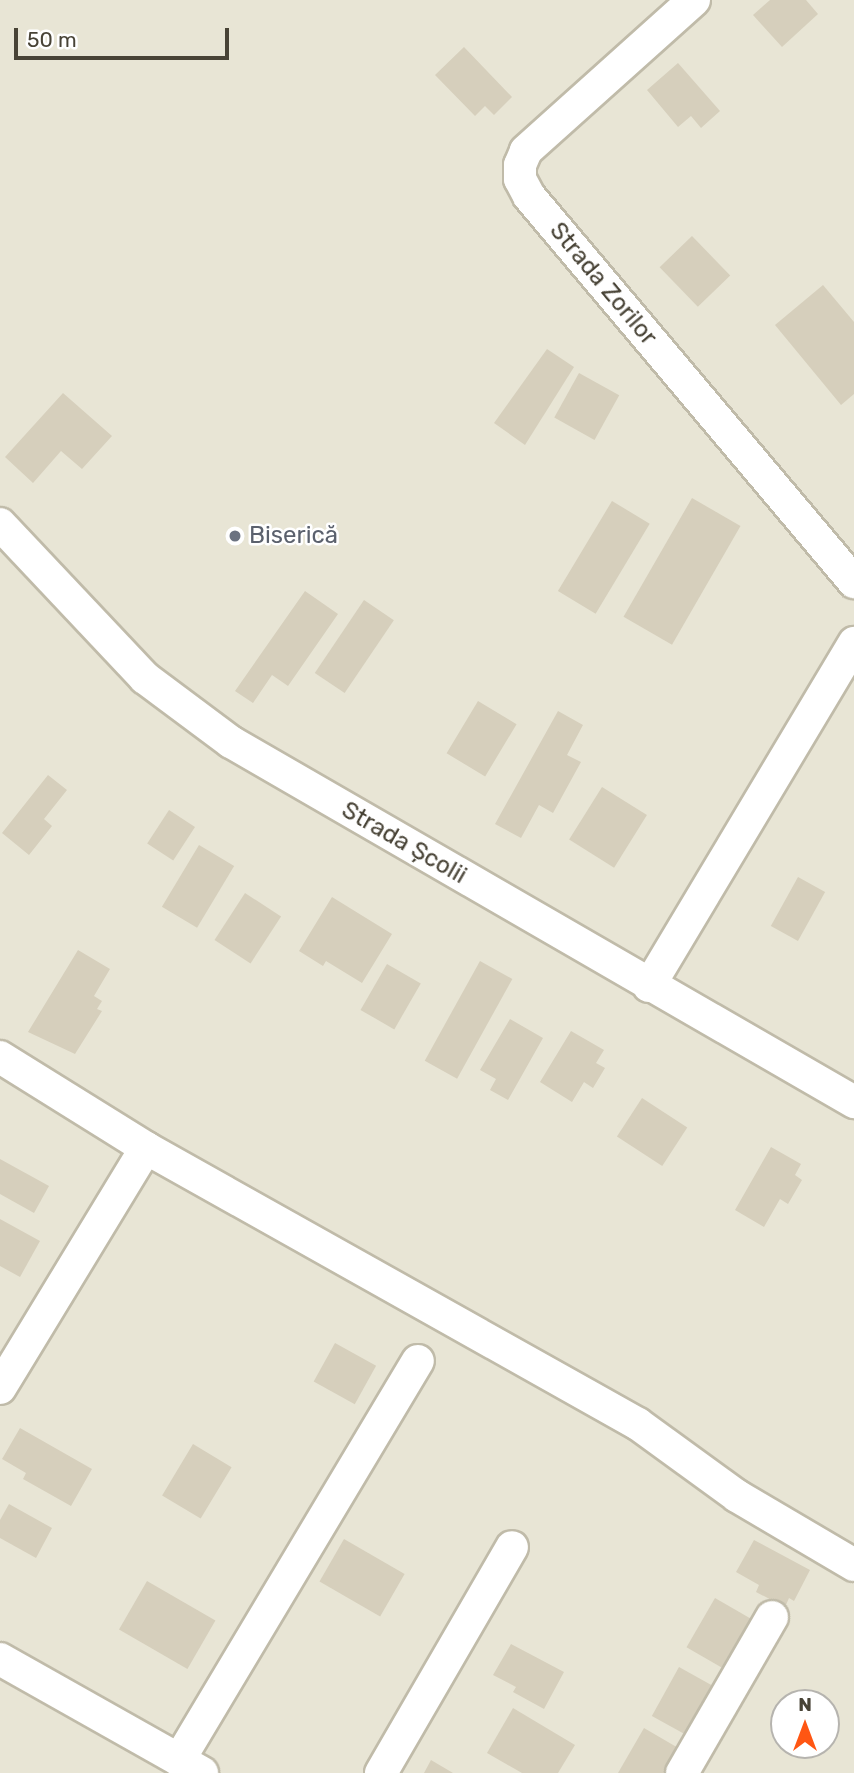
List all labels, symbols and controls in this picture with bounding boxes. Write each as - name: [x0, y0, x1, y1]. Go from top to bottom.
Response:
- scale bar: [18, 14, 233, 58]
- text: 50 m: [27, 27, 77, 52]
- street label: Strada Zorilor: [543, 217, 663, 351]
- place label: Biserică: [249, 522, 338, 550]
- marker: Biserică: [227, 528, 243, 544]
- street label: Strada Școlii: [336, 796, 472, 890]
- north arrow: [770, 1689, 840, 1759]
- text: N: [798, 1693, 812, 1716]

